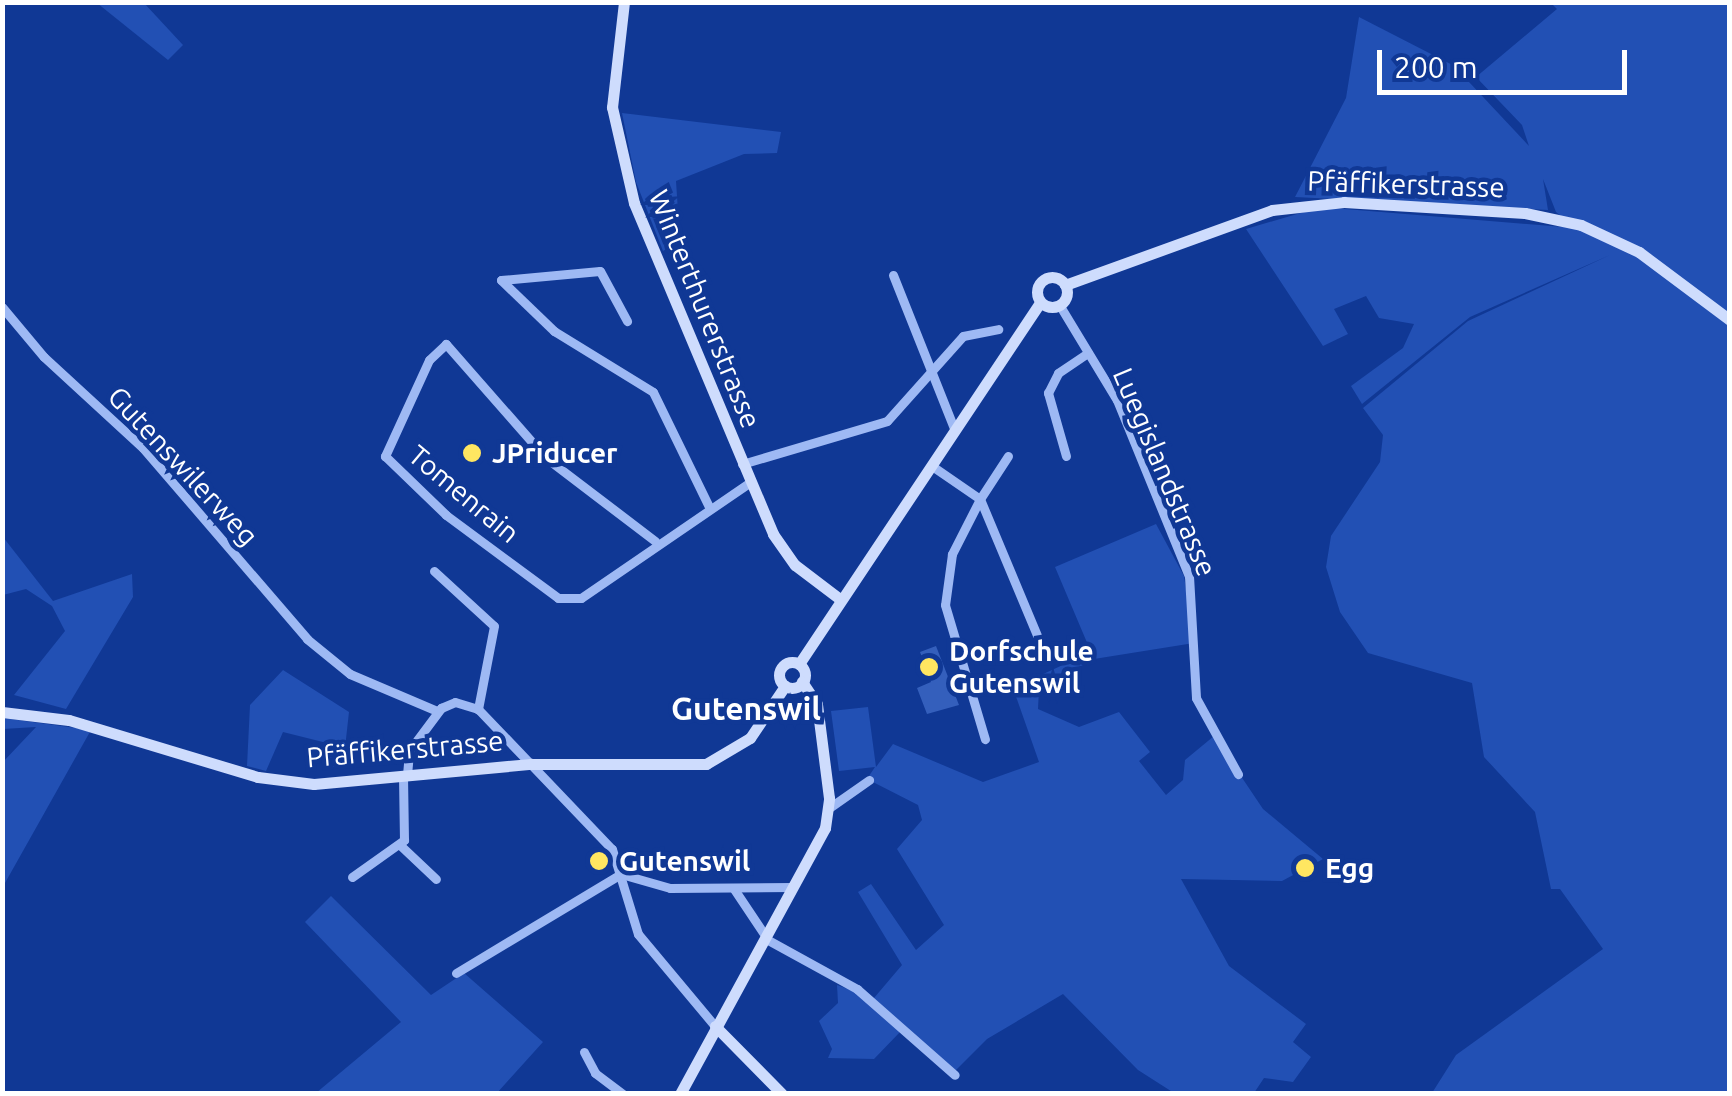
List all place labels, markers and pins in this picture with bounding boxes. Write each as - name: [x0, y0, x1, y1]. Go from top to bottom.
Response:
- place label: JPriducer: [492, 436, 618, 470]
- marker: JPriducer: [461, 442, 483, 464]
- place label: Dorfschule Gutenswil: [949, 634, 1094, 700]
- marker: Dorfschule Gutenswil: [918, 656, 940, 678]
- place label: Gutenswil: [619, 844, 750, 878]
- marker: Gutenswil: [588, 850, 610, 872]
- place label: Egg: [1325, 851, 1374, 885]
- marker: Egg: [1294, 857, 1316, 879]

